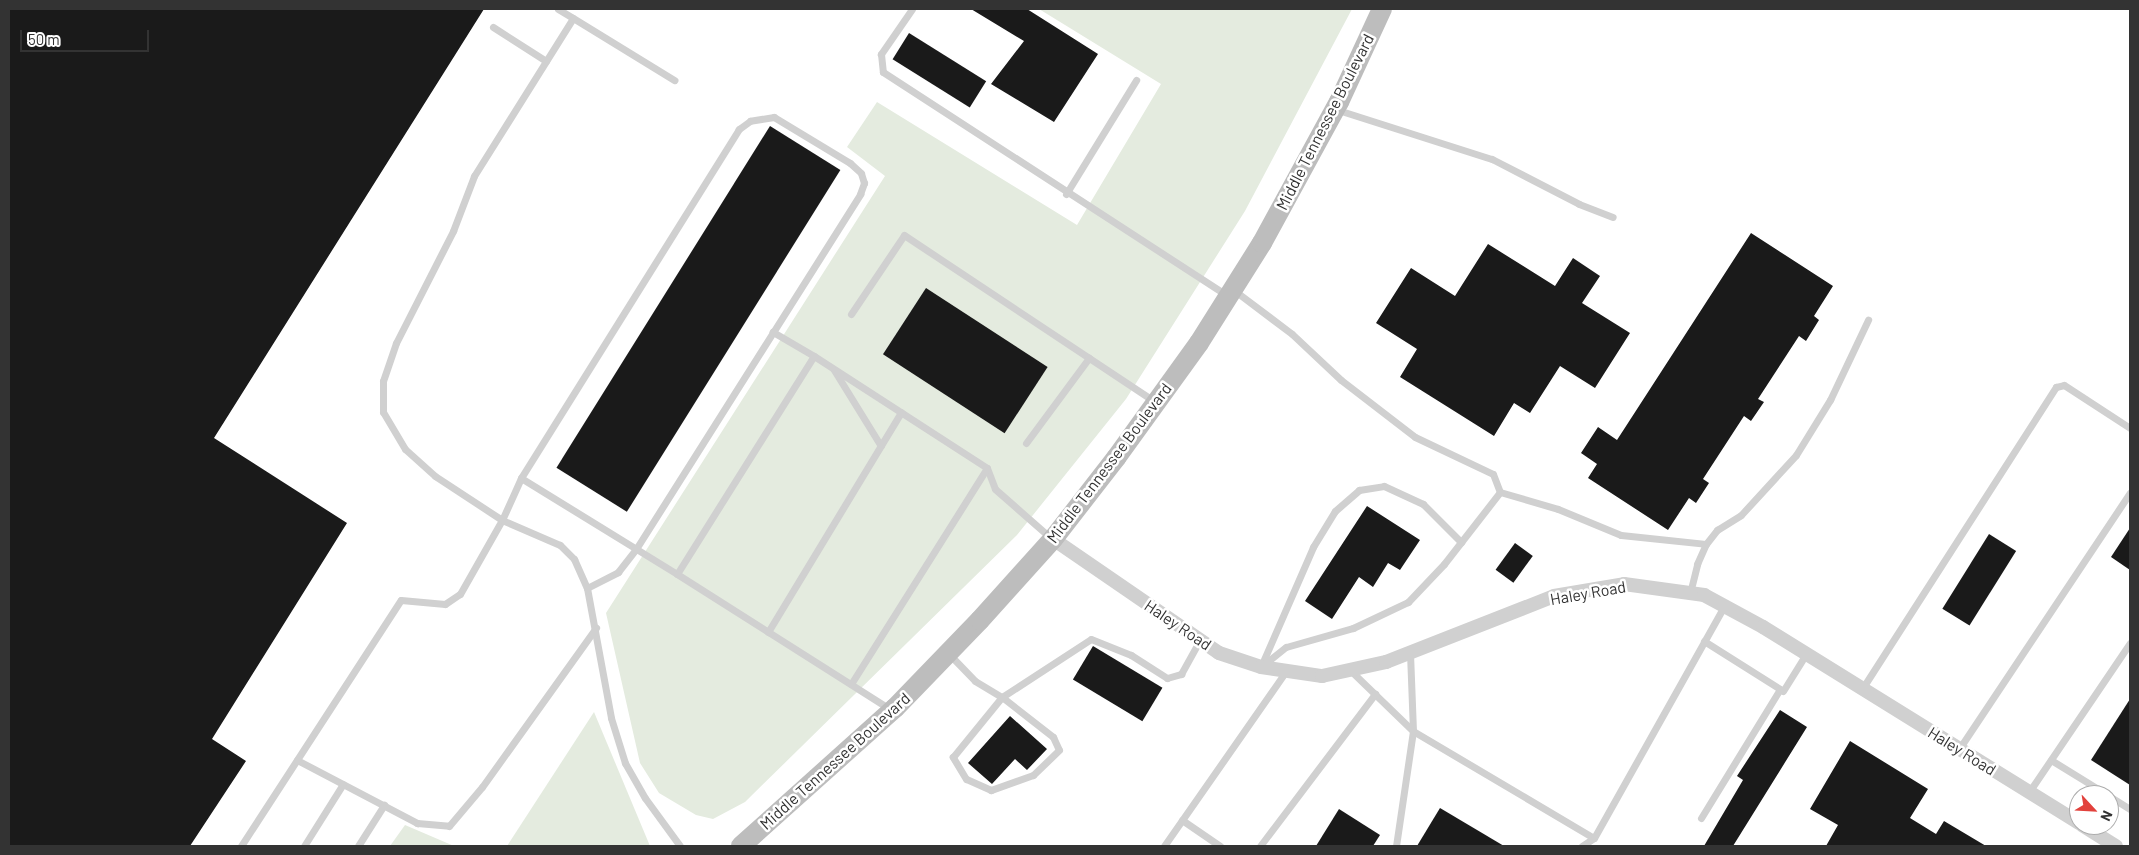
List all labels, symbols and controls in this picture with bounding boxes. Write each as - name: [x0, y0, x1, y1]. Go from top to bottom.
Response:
- scale bar: [22, 20, 151, 52]
- text: 50 m: [28, 30, 60, 48]
- street label: Middle Tennessee Boulevard: [1272, 31, 1378, 213]
- street label: Middle Tennessee Boulevard: [1043, 379, 1175, 547]
- street label: Haley Road: [1549, 577, 1627, 609]
- street label: Haley Road: [1141, 596, 1215, 654]
- street label: Middle Tennessee Boulevard: [756, 689, 914, 833]
- street label: Haley Road: [1924, 723, 2000, 779]
- north arrow: [2069, 785, 2119, 835]
- text: N: [2097, 808, 2117, 824]

